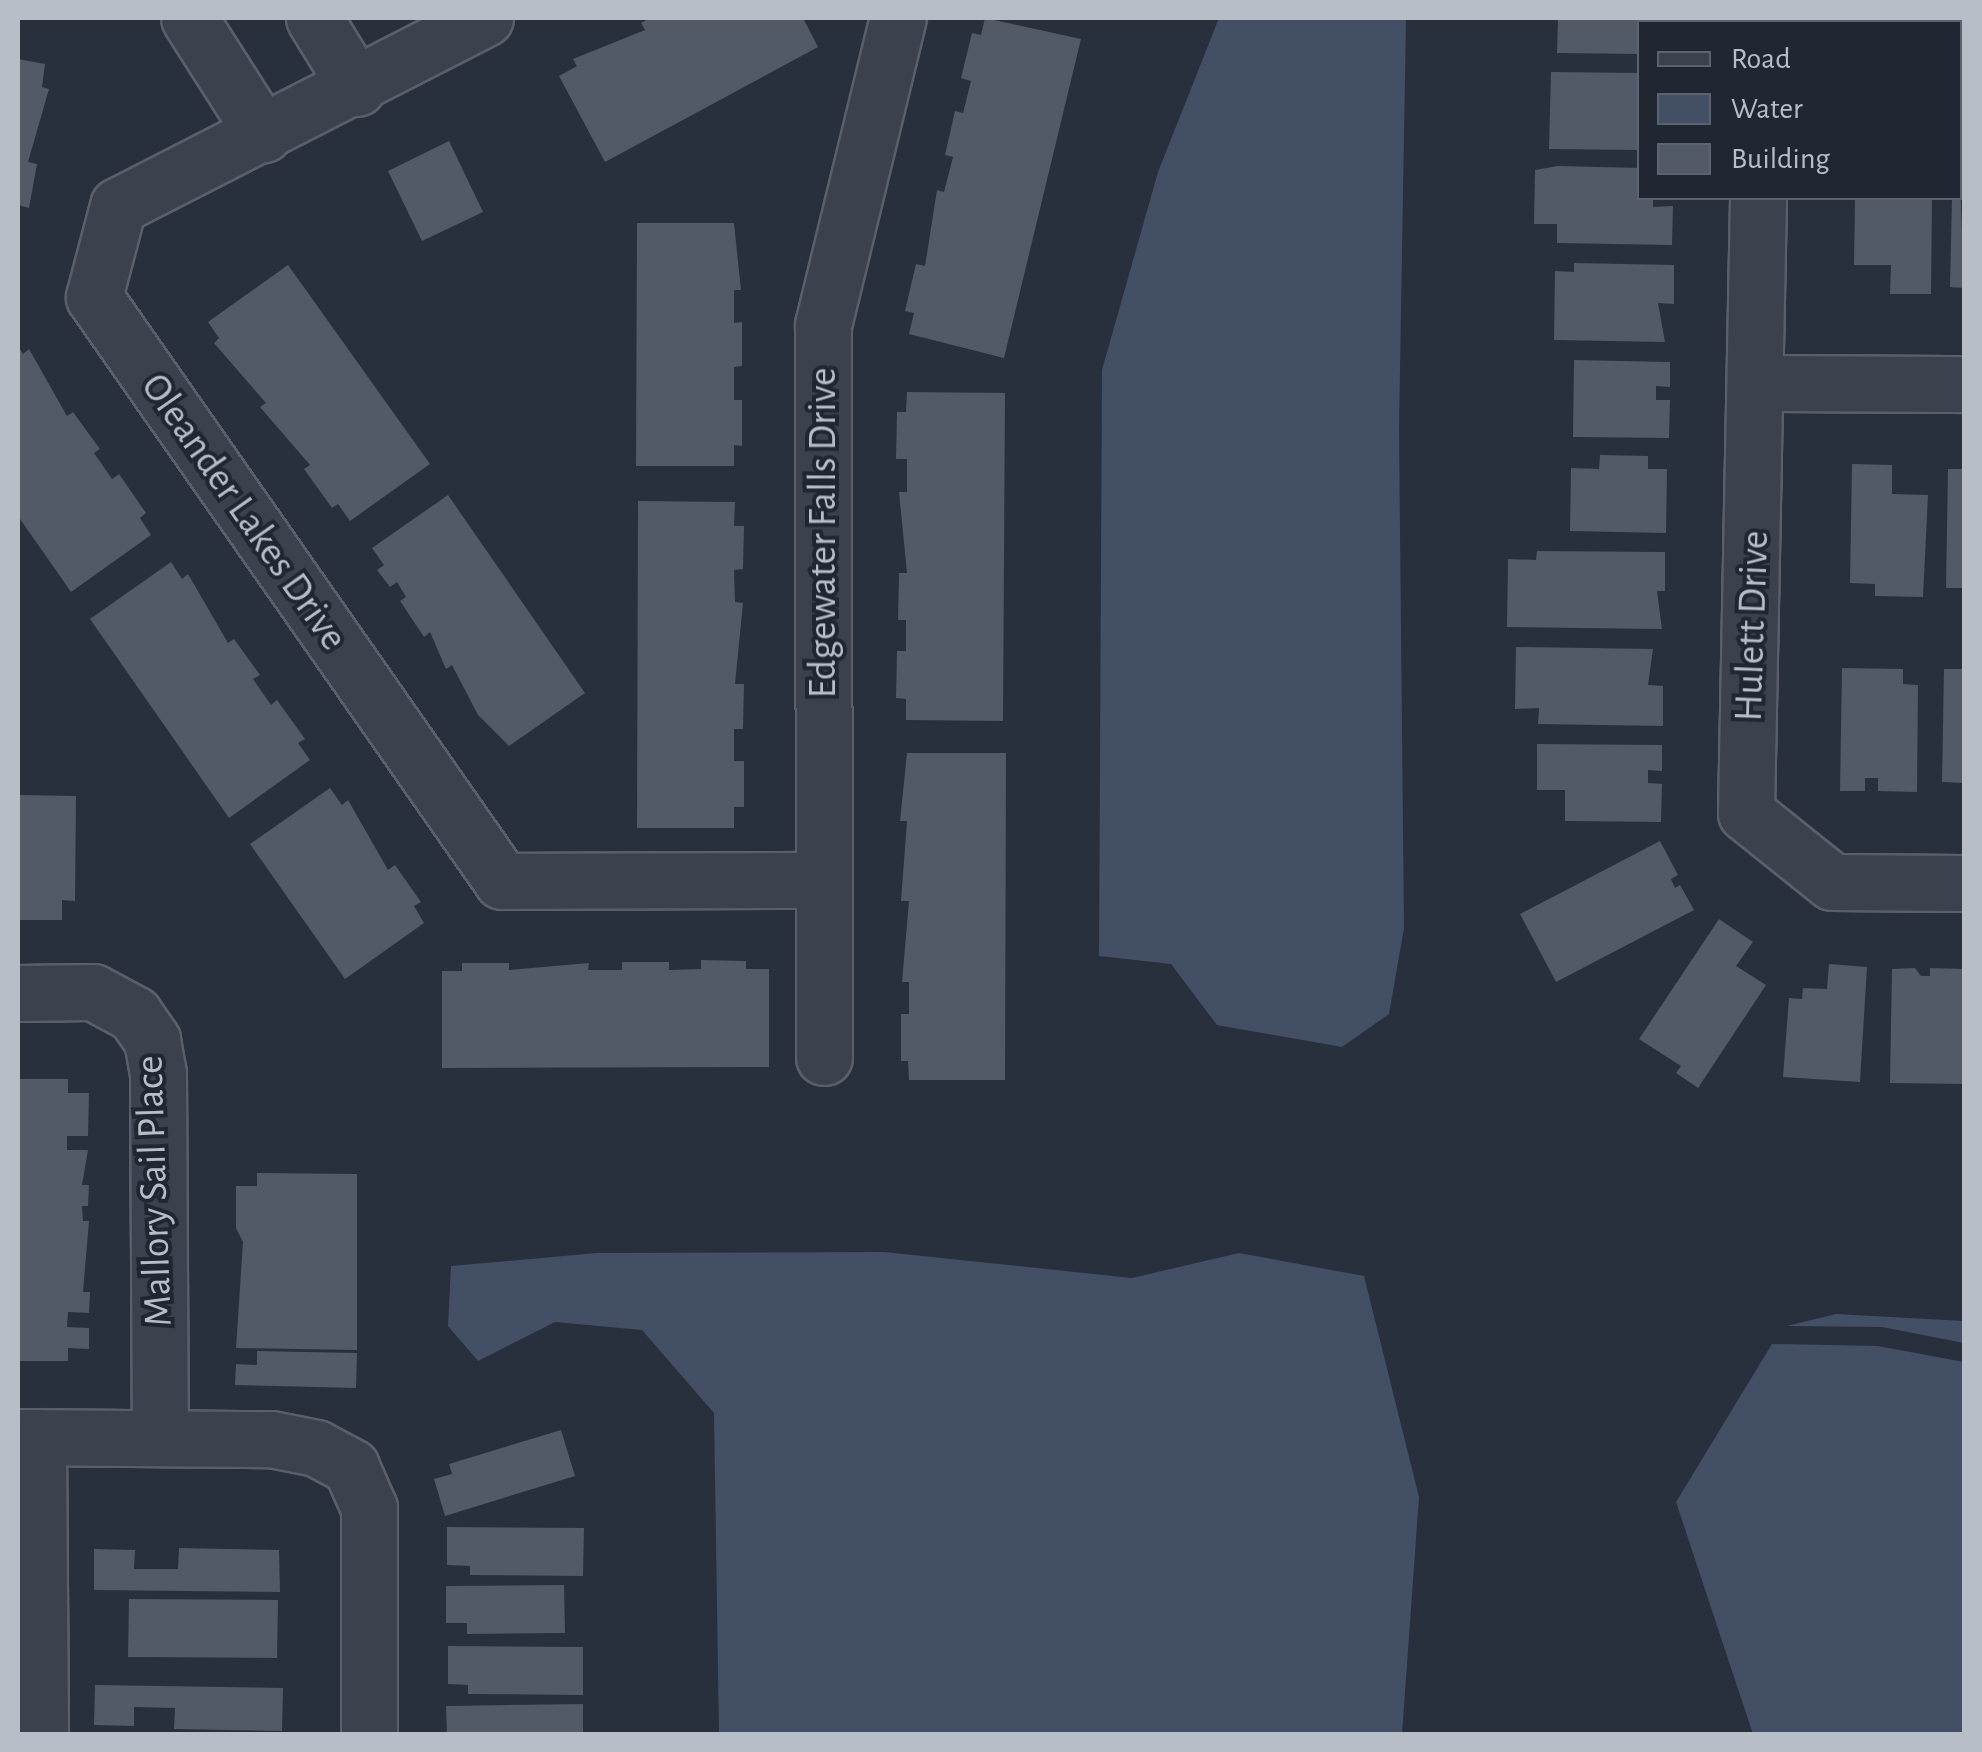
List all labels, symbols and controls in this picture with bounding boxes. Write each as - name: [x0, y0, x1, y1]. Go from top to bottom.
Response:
- legend: [1637, 20, 1962, 200]
- text: Road: [1731, 44, 1791, 74]
- text: Water: [1731, 94, 1803, 124]
- text: Building: [1731, 144, 1830, 174]
- street label: Oleander Lakes Drive: [131, 364, 357, 660]
- street label: Edgewater Falls Drive: [799, 368, 847, 698]
- street label: Hulett Drive: [1725, 530, 1779, 722]
- street label: Mallory Sail Place: [125, 1055, 183, 1327]

